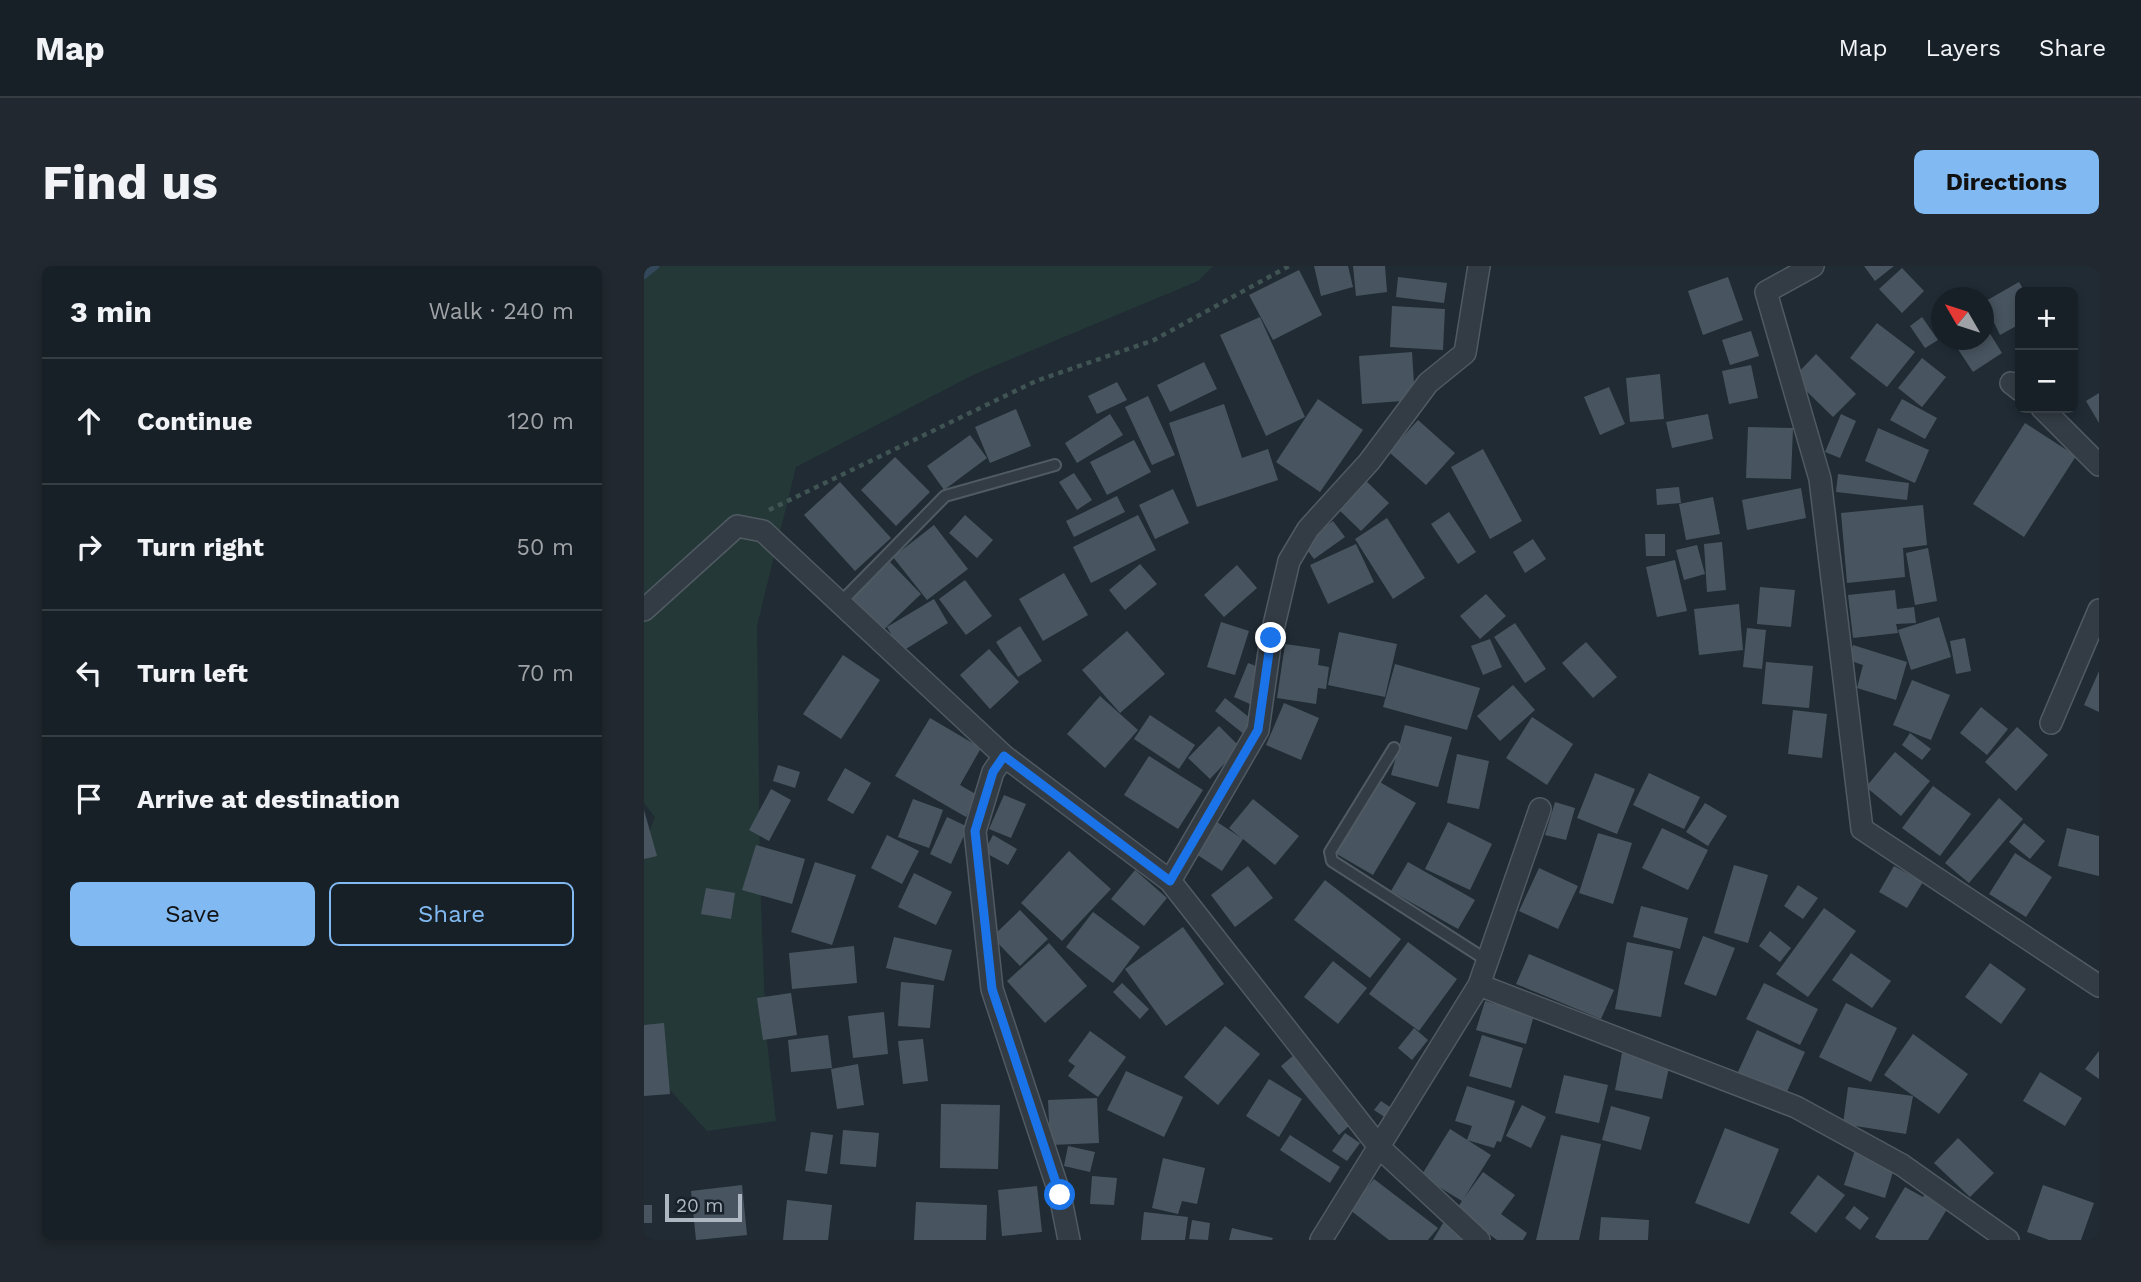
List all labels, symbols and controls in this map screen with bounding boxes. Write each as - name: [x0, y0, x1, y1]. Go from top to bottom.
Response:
- text: Map: [35, 29, 105, 68]
- text: Map: [1839, 34, 1887, 62]
- text: Layers: [1925, 34, 2001, 62]
- text: Share: [2039, 34, 2106, 62]
- button: Directions: [1914, 150, 2099, 214]
- text: Find us: [42, 153, 218, 211]
- north arrow: [1931, 287, 1994, 350]
- map controls: [2015, 287, 2078, 413]
- button: +: [2015, 287, 2078, 350]
- text: 3 min: [70, 294, 152, 329]
- text: Walk · 240 m: [429, 298, 574, 325]
- button: −: [2015, 350, 2078, 413]
- icon: ahead: [70, 402, 108, 440]
- text: Continue: [137, 406, 253, 436]
- text: 120 m: [508, 408, 574, 435]
- icon: right: [70, 528, 108, 566]
- text: Turn right: [137, 532, 264, 562]
- text: 50 m: [517, 534, 574, 561]
- route end: [1255, 622, 1286, 653]
- icon: left: [70, 654, 108, 692]
- text: Turn left: [137, 658, 248, 688]
- text: 70 m: [517, 660, 574, 687]
- icon: arrive: [70, 780, 108, 818]
- text: Arrive at destination: [137, 784, 400, 814]
- button: Save: [70, 882, 315, 946]
- button: Share: [329, 882, 574, 946]
- route start: [1044, 1179, 1075, 1210]
- scale bar: [665, 1191, 742, 1223]
- text: 20 m: [676, 1194, 723, 1217]

